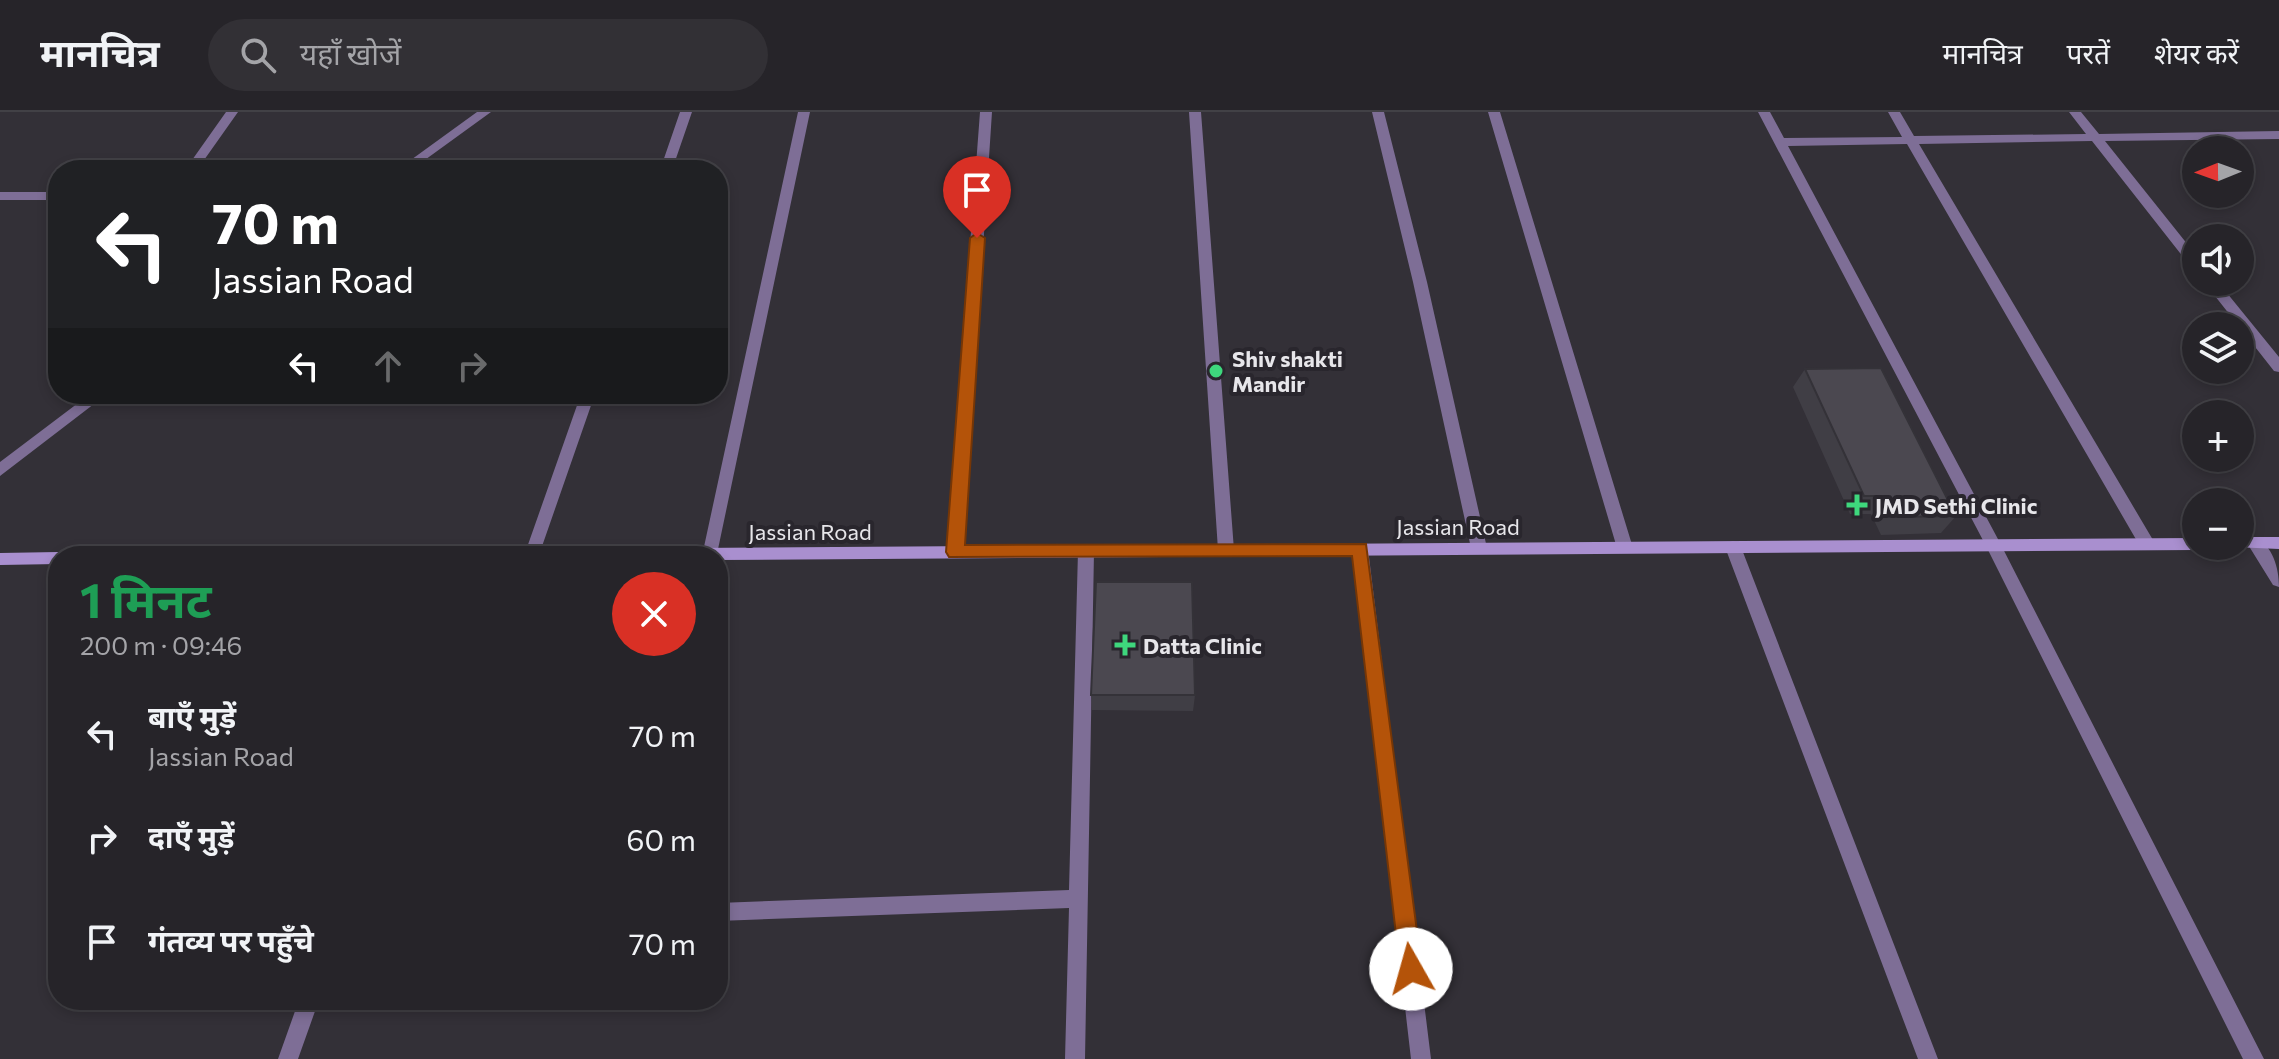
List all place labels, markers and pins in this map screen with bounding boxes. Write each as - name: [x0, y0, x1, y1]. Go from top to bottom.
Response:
- pin: [943, 156, 1011, 238]
- place label: Shiv shakti Mandir: [1232, 345, 1343, 397]
- marker: Shiv shakti Mandir: [1207, 362, 1225, 380]
- place label: JMD Sethi Clinic: [1875, 492, 2037, 519]
- marker: JMD Sethi Clinic: [1846, 494, 1868, 516]
- place label: Datta Clinic: [1143, 632, 1262, 659]
- marker: Datta Clinic: [1114, 634, 1136, 656]

